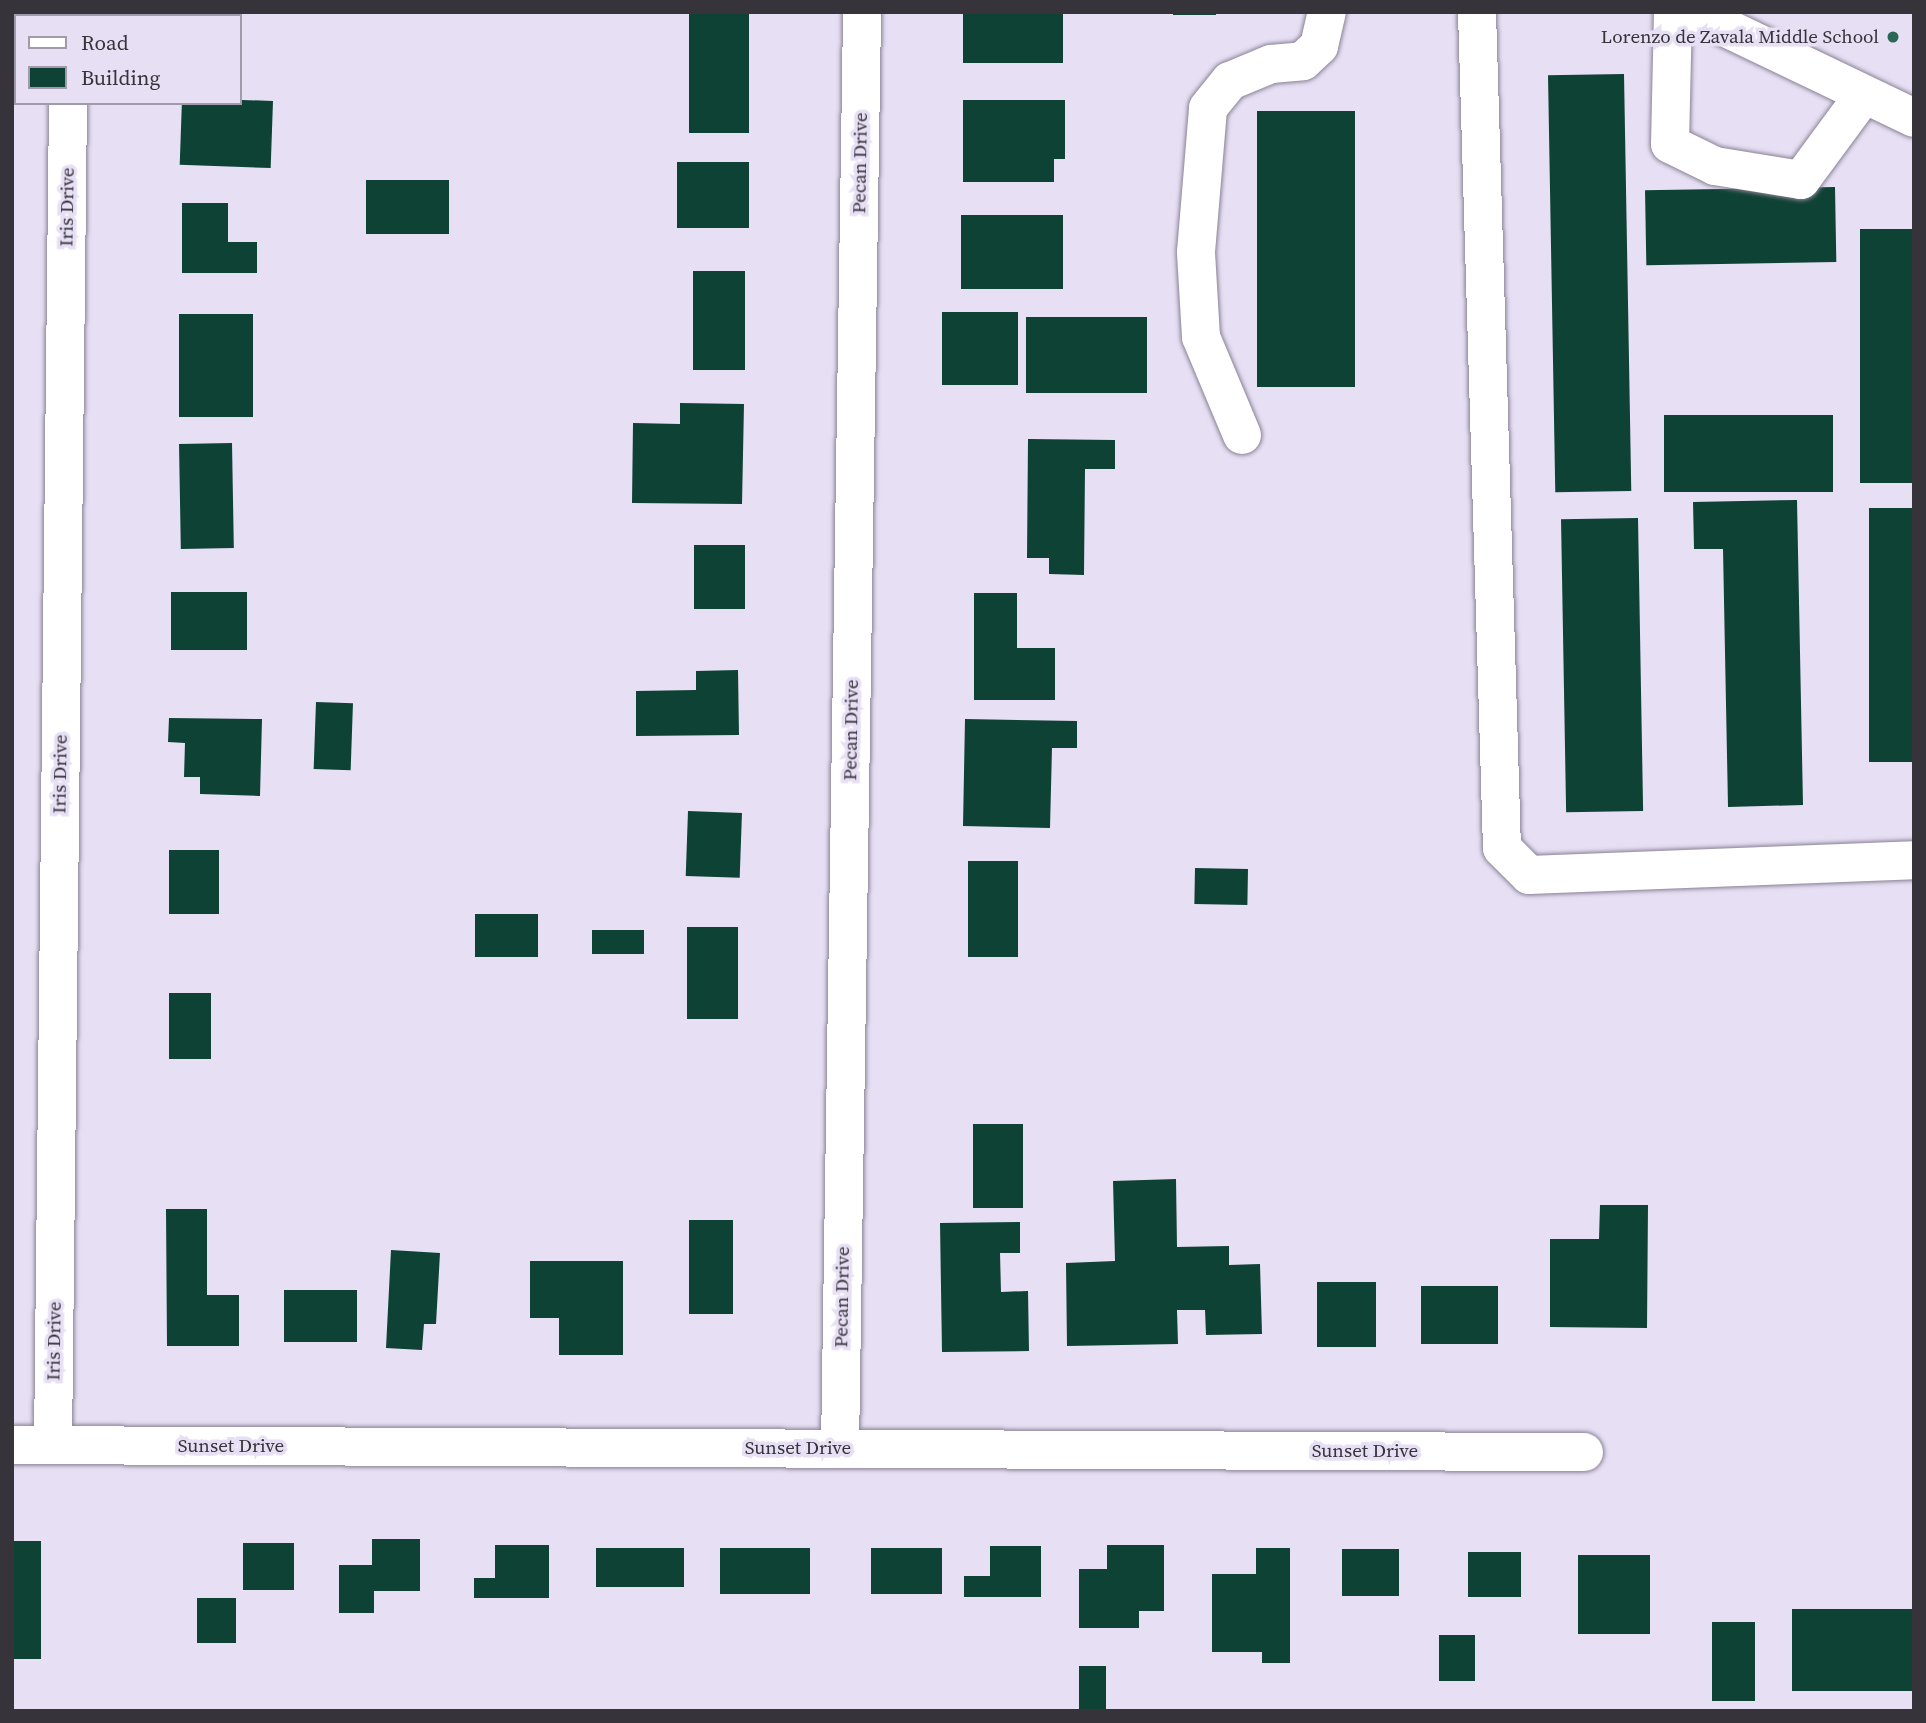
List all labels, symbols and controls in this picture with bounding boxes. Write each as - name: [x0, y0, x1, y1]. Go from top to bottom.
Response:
- legend: [14, 14, 242, 105]
- place label: Lorenzo de Zavala Middle School: [1601, 26, 1879, 48]
- text: Road: [81, 28, 129, 57]
- marker: Lorenzo de Zavala Middle School: [1885, 29, 1901, 45]
- text: Building: [81, 63, 160, 92]
- street label: Pecan Drive: [848, 112, 872, 214]
- street label: Iris Drive: [55, 167, 79, 247]
- street label: Pecan Drive: [839, 679, 863, 781]
- street label: Iris Drive: [48, 734, 72, 814]
- street label: Pecan Drive: [830, 1246, 854, 1348]
- street label: Iris Drive: [42, 1301, 66, 1381]
- street label: Sunset Drive: [178, 1435, 284, 1457]
- street label: Sunset Drive: [745, 1437, 851, 1459]
- street label: Sunset Drive: [1312, 1440, 1418, 1462]

